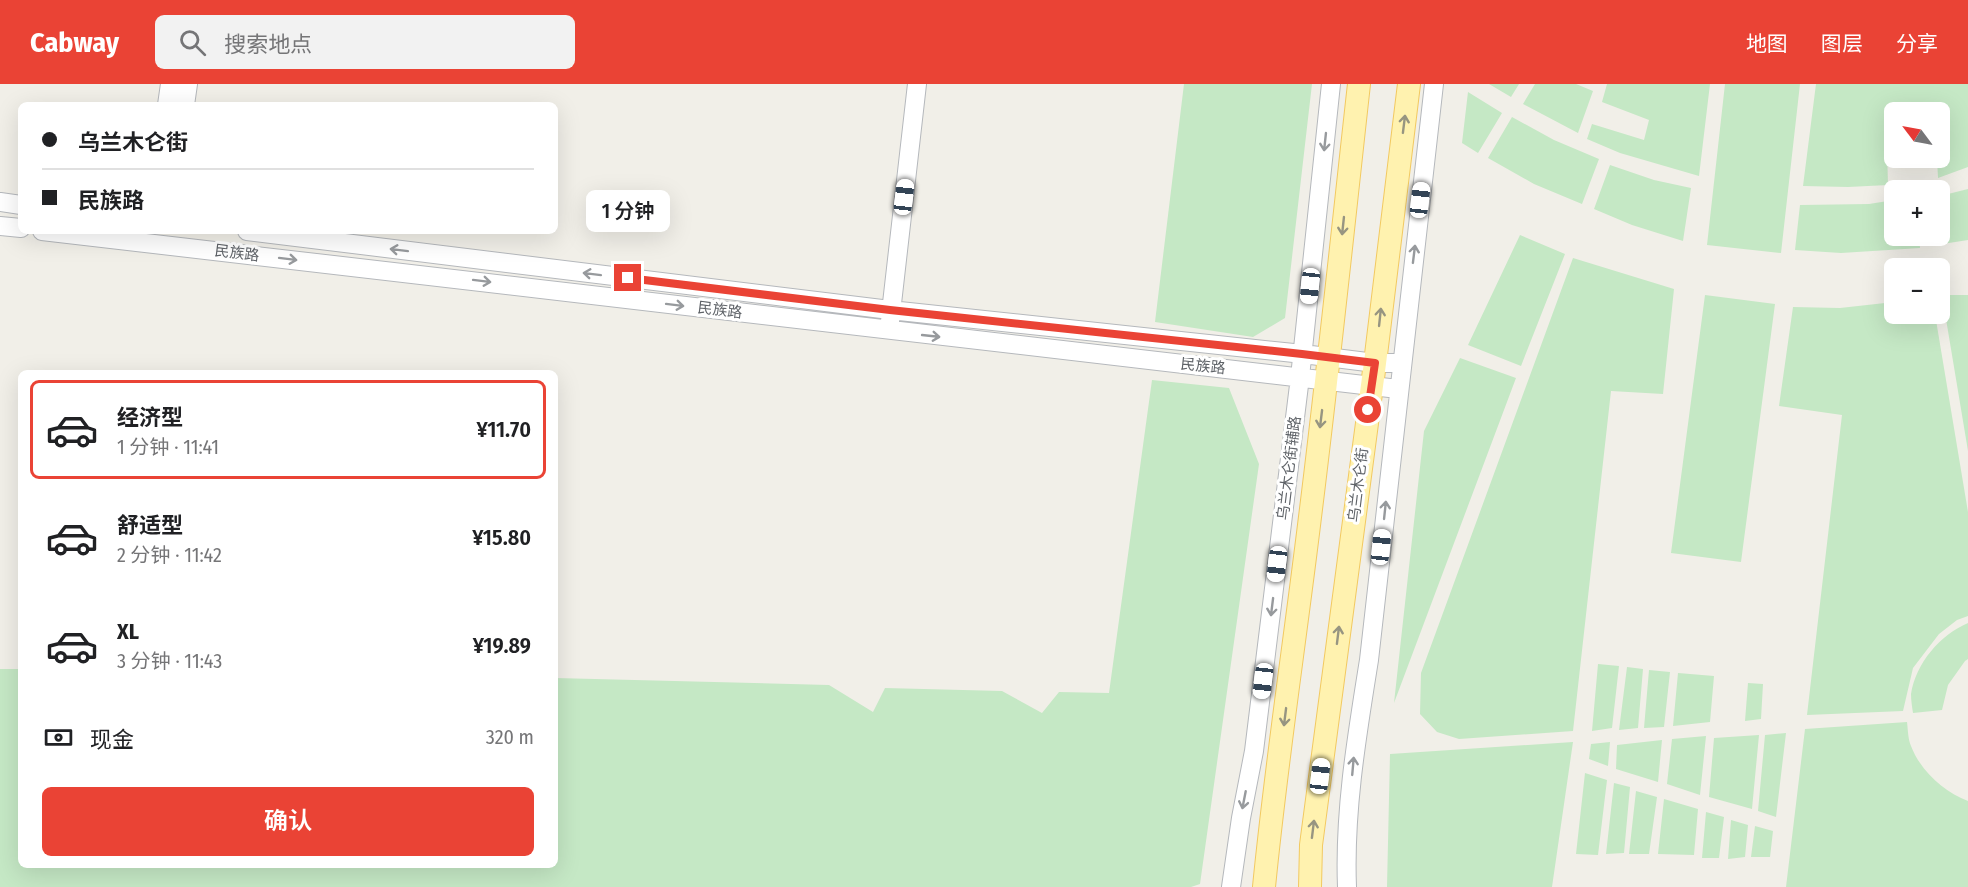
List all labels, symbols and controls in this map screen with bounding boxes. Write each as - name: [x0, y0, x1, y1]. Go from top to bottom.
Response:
- search box: [155, 15, 575, 69]
- text: Cabway: [30, 26, 119, 59]
- icon: search: [176, 26, 209, 59]
- text: 搜索地点: [224, 31, 312, 58]
- text: 地图: [1746, 31, 1788, 57]
- text: 图层: [1821, 31, 1863, 57]
- text: 分享: [1896, 31, 1938, 57]
- north arrow: [1884, 102, 1950, 168]
- map controls: [1884, 102, 1950, 324]
- one-way arrow: [1399, 114, 1410, 134]
- text: 乌兰木仑街: [78, 129, 188, 156]
- one-way arrow: [1319, 132, 1330, 152]
- car: [893, 178, 915, 216]
- button: +: [1884, 180, 1950, 246]
- car: [1409, 181, 1431, 219]
- text: 民族路: [78, 187, 144, 214]
- callout: 1 分钟: [586, 191, 670, 233]
- text: 1 分钟: [602, 199, 654, 223]
- one-way arrow: [1337, 215, 1348, 235]
- street label: 民族路: [214, 241, 260, 265]
- one-way arrow: [389, 244, 409, 255]
- one-way arrow: [1409, 244, 1420, 264]
- one-way arrow: [277, 254, 297, 265]
- button: −: [1884, 258, 1950, 324]
- route end: [614, 264, 641, 291]
- car: [1299, 267, 1321, 305]
- one-way arrow: [583, 268, 603, 279]
- one-way arrow: [471, 276, 491, 287]
- street label: 民族路: [697, 298, 743, 322]
- one-way arrow: [665, 299, 685, 310]
- one-way arrow: [1375, 308, 1386, 327]
- one-way arrow: [921, 331, 941, 342]
- street label: 民族路: [1180, 355, 1226, 377]
- route start: [1354, 396, 1381, 423]
- icon: car: [45, 403, 99, 457]
- text: 经济型: [117, 404, 183, 431]
- one-way arrow: [1316, 409, 1327, 429]
- street label: 乌兰木仑街辅路: [1274, 415, 1304, 521]
- text: ¥11.70: [477, 416, 531, 443]
- text: 1 分钟 · 11:41: [117, 435, 219, 459]
- street label: 乌兰木仑街: [1344, 447, 1372, 523]
- one-way arrow: [1380, 501, 1391, 520]
- icon: car: [45, 511, 99, 565]
- text: 舒适型: [117, 512, 183, 539]
- text: ¥15.80: [472, 524, 531, 551]
- car: [1370, 528, 1392, 566]
- text: 2 分钟 · 11:42: [117, 543, 222, 567]
- car: [1266, 545, 1288, 583]
- one-way arrow: [1266, 597, 1277, 617]
- text: XL: [117, 618, 139, 645]
- icon: car: [45, 619, 99, 673]
- one-way arrow: [1333, 626, 1344, 646]
- text: ¥19.89: [473, 632, 531, 659]
- text: 3 分钟 · 11:43: [117, 649, 222, 673]
- car: [1252, 662, 1274, 700]
- one-way arrow: [1279, 707, 1290, 727]
- icon: cash: [42, 721, 75, 754]
- text: 320 m: [486, 725, 534, 749]
- text: 现金: [90, 726, 134, 753]
- one-way arrow: [1348, 756, 1359, 776]
- car: [1309, 757, 1331, 795]
- button: 确认: [42, 787, 534, 856]
- one-way arrow: [1238, 790, 1249, 809]
- one-way arrow: [1308, 819, 1319, 839]

